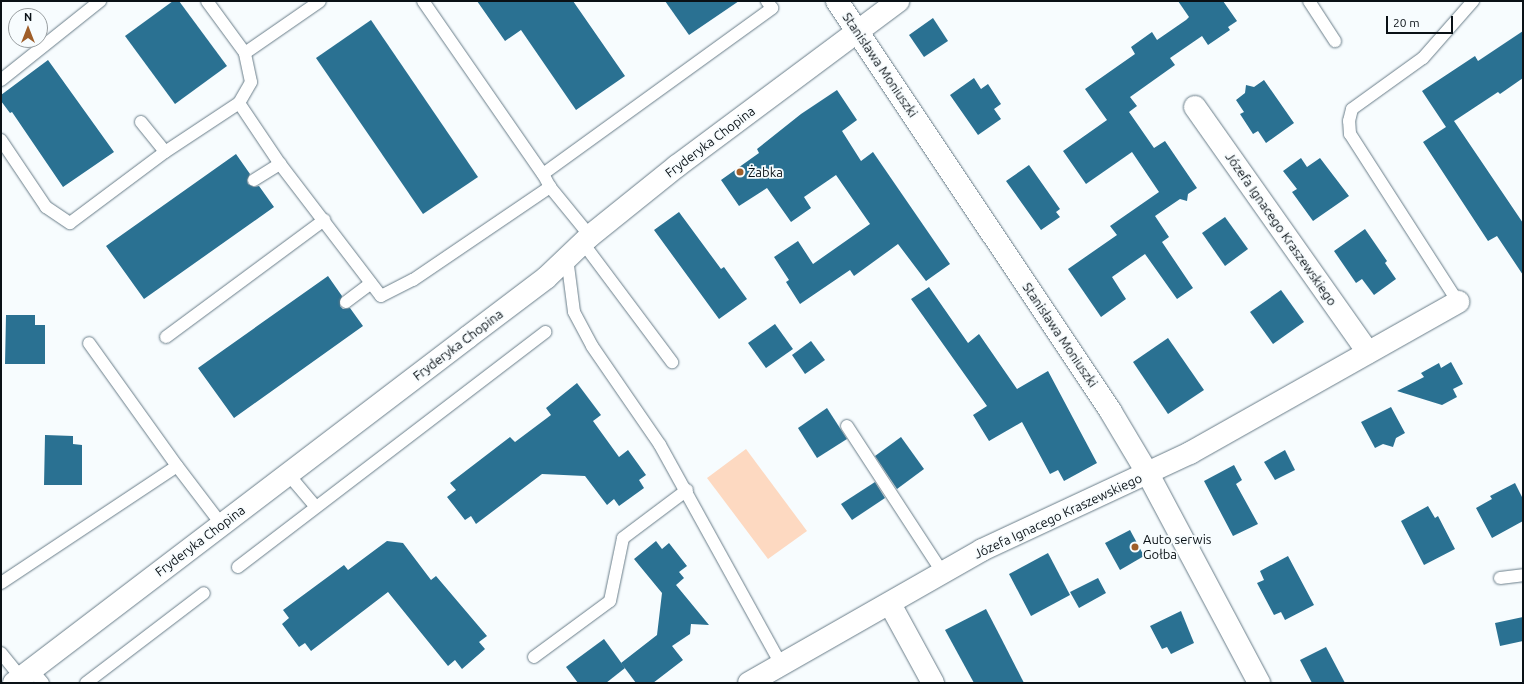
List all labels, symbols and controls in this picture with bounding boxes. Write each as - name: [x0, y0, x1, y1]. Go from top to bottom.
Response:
- north arrow: [8, 8, 48, 48]
- scale bar: [1388, 8, 1455, 34]
- street label: Stanisława Moniuszki: [839, 10, 921, 120]
- text: N: [24, 11, 32, 23]
- text: 20 m: [1393, 16, 1420, 29]
- street label: Fryderyka Chopina: [662, 103, 758, 181]
- street label: Józefa Ignacego Kraszewskiego: [1222, 149, 1340, 309]
- place label: Żabka: [748, 164, 783, 180]
- marker: Żabka: [735, 167, 745, 177]
- street label: Stanisława Moniuszki: [1019, 280, 1101, 390]
- street label: Fryderyka Chopina: [410, 306, 506, 384]
- street label: Józefa Ignacego Kraszewskiego: [972, 470, 1144, 562]
- street label: Fryderyka Chopina: [152, 502, 248, 580]
- place label: Auto serwis Gołba: [1143, 532, 1211, 563]
- marker: Auto serwis Gołba: [1130, 542, 1140, 552]

